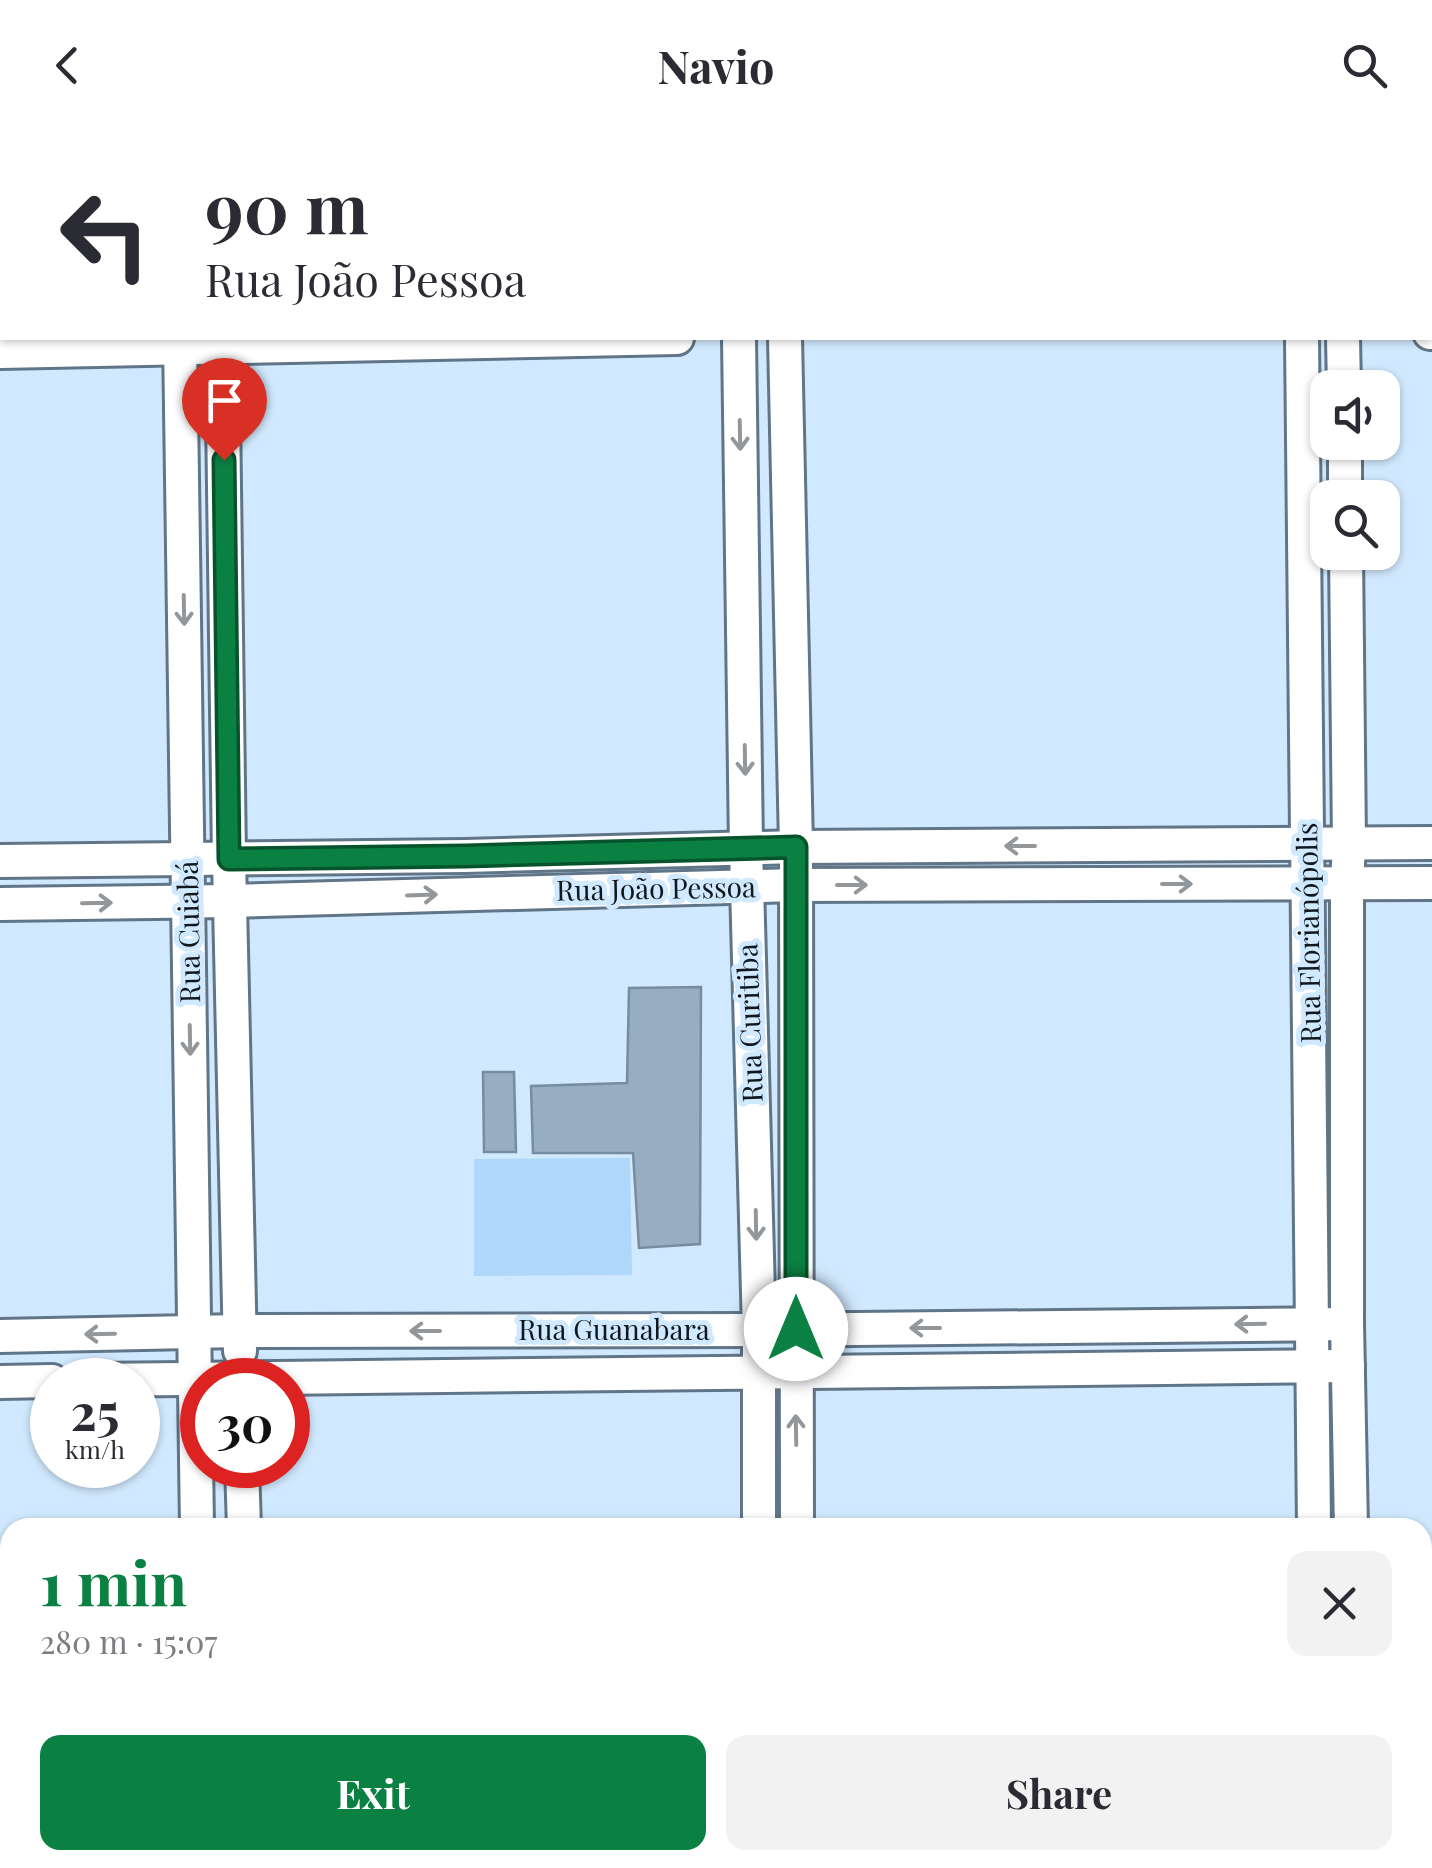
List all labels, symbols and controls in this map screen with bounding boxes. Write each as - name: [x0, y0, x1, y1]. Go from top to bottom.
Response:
- text: Navio: [658, 35, 774, 95]
- icon: back: [40, 38, 95, 93]
- icon: search: [1337, 38, 1392, 93]
- text: 90 m: [205, 158, 369, 252]
- icon: left: [40, 170, 170, 300]
- text: Rua João Pessoa: [205, 248, 526, 308]
- pin: [182, 358, 267, 461]
- map controls: [1310, 370, 1400, 570]
- button: sound: [1310, 370, 1400, 460]
- icon: arrive: [197, 373, 252, 428]
- one-way arrow: [731, 418, 750, 450]
- button: search: [1310, 480, 1400, 570]
- one-way arrow: [175, 593, 194, 625]
- one-way arrow: [735, 743, 754, 775]
- street label: Rua Florianópolis: [1287, 822, 1328, 1044]
- one-way arrow: [1004, 836, 1036, 856]
- street label: Rua Cuiabá: [168, 860, 207, 1004]
- street label: Rua João Pessoa: [556, 867, 756, 908]
- one-way arrow: [1160, 874, 1193, 894]
- one-way arrow: [836, 876, 868, 894]
- one-way arrow: [406, 885, 438, 904]
- one-way arrow: [80, 894, 113, 912]
- street label: Rua Curitiba: [727, 943, 770, 1103]
- one-way arrow: [180, 1022, 200, 1055]
- one-way arrow: [746, 1208, 766, 1240]
- position arrow: [744, 1277, 848, 1381]
- street label: Rua Guanabara: [518, 1310, 710, 1347]
- one-way arrow: [1234, 1315, 1266, 1334]
- one-way arrow: [909, 1318, 942, 1338]
- one-way arrow: [409, 1322, 442, 1340]
- one-way arrow: [85, 1324, 118, 1344]
- speed limit sign: 30: [180, 1358, 310, 1488]
- text: 25: [70, 1377, 120, 1444]
- one-way arrow: [787, 1415, 806, 1447]
- text: km/h: [65, 1432, 125, 1465]
- text: 1 min: [40, 1541, 187, 1621]
- button: close: [1287, 1551, 1392, 1656]
- text: 280 m · 15:07: [40, 1619, 217, 1662]
- button: Exit: [40, 1735, 706, 1850]
- button: Share: [726, 1735, 1392, 1850]

